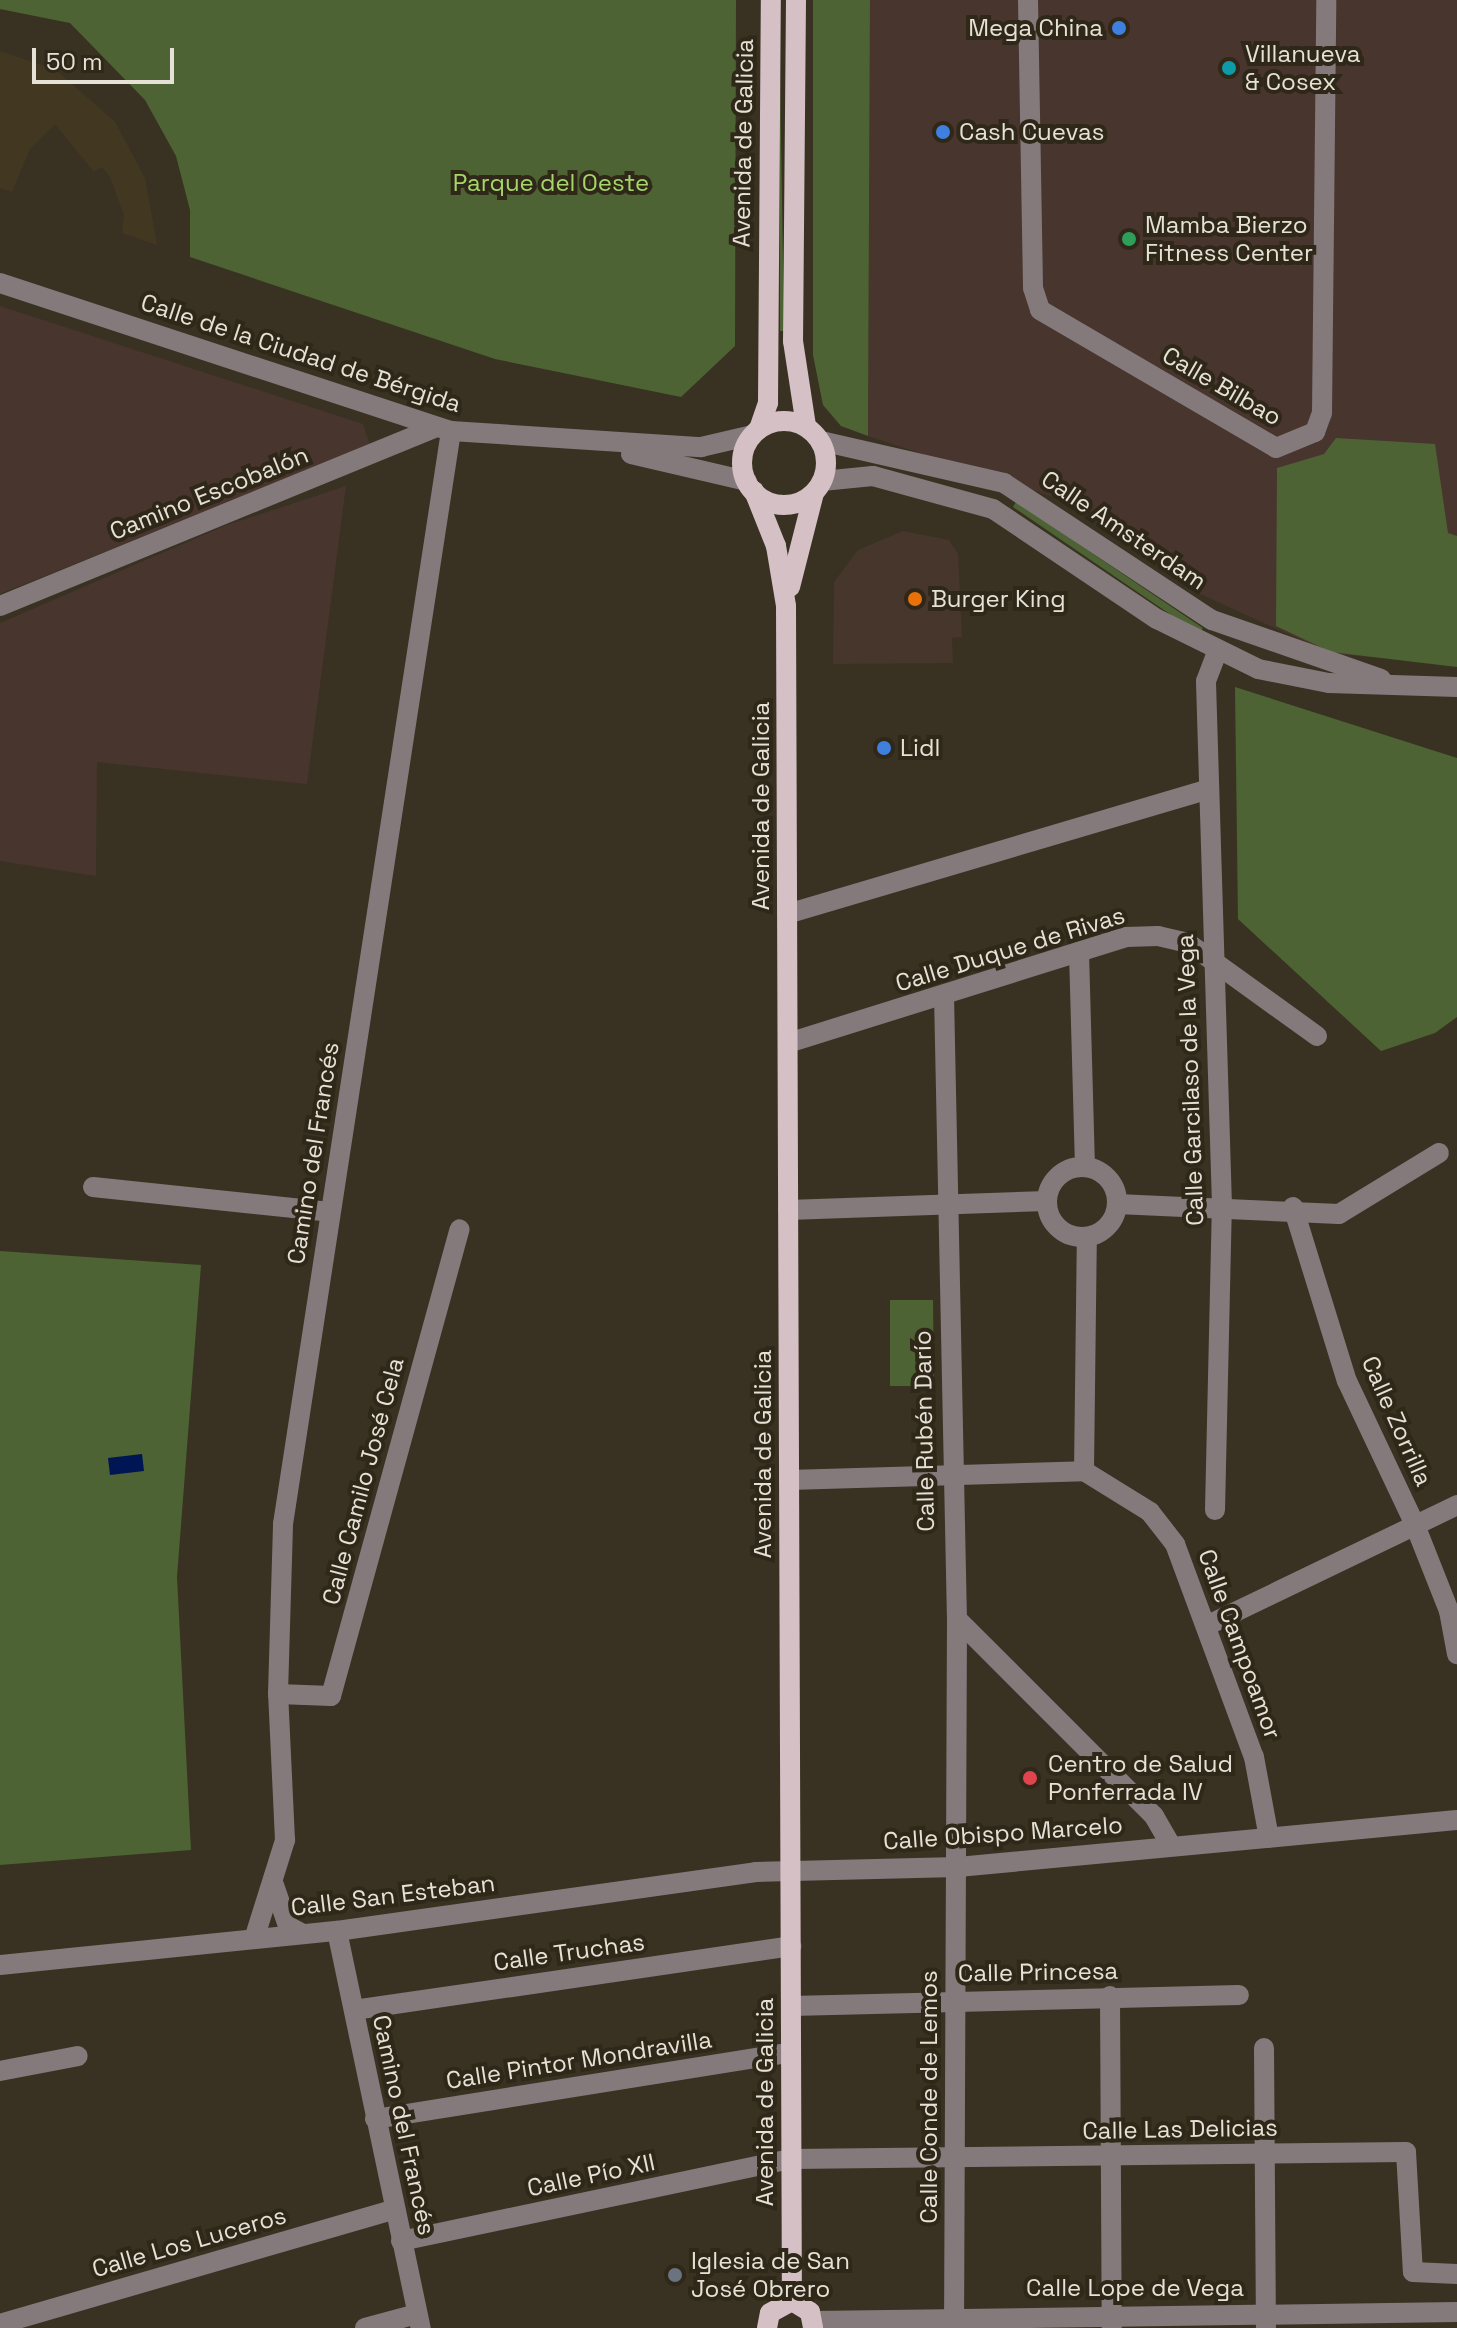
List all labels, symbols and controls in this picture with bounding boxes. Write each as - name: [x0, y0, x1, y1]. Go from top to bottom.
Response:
- place label: Mega China: [968, 14, 1103, 42]
- marker: Mega China: [1110, 19, 1128, 37]
- scale bar: [36, 32, 178, 82]
- street label: Avenida de Galicia: [727, 38, 759, 248]
- place label: Villanueva & Cosex: [1245, 40, 1361, 96]
- text: 50 m: [46, 46, 103, 77]
- marker: Villanueva & Cosex: [1220, 59, 1238, 77]
- place label: Cash Cuevas: [959, 118, 1104, 146]
- marker: Cash Cuevas: [934, 123, 952, 141]
- park label: Parque del Oeste: [453, 169, 649, 197]
- place label: Mamba Bierzo Fitness Center: [1145, 211, 1313, 267]
- marker: Mamba Bierzo Fitness Center: [1120, 230, 1138, 248]
- street label: Calle de la Ciudad de Bérgida: [137, 288, 465, 418]
- street label: Calle Bilbao: [1157, 340, 1287, 432]
- street label: Camino Escobalón: [106, 440, 312, 546]
- street label: Calle Amsterdam: [1036, 464, 1212, 596]
- place label: Burger King: [931, 585, 1066, 613]
- marker: Burger King: [906, 590, 924, 608]
- street label: Avenida de Galicia: [747, 702, 775, 910]
- place label: Lidl: [900, 734, 940, 762]
- marker: Lidl: [875, 739, 893, 757]
- street label: Calle Duque de Rivas: [892, 900, 1128, 998]
- street label: Calle Garcilaso de la Vega: [1171, 934, 1209, 1226]
- street label: Camino del Francés: [281, 1040, 345, 1266]
- street label: Calle Rubén Darío: [908, 1330, 940, 1532]
- street label: Avenida de Galicia: [749, 1350, 777, 1558]
- street label: Calle Zorrilla: [1356, 1352, 1438, 1490]
- street label: Calle Camilo José Cela: [316, 1354, 410, 1608]
- street label: Calle Campoamor: [1192, 1545, 1288, 1743]
- place label: Centro de Salud Ponferrada IV: [1048, 1750, 1233, 1806]
- marker: Centro de Salud Ponferrada IV: [1019, 1767, 1041, 1789]
- street label: Calle Obispo Marcelo: [882, 1810, 1124, 1856]
- street label: Calle San Esteban: [289, 1868, 497, 1922]
- street label: Calle Truchas: [491, 1927, 647, 1977]
- street label: Calle Princesa: [958, 1956, 1118, 1988]
- street label: Calle Conde de Lemos: [915, 1970, 943, 2224]
- street label: Avenida de Galicia: [751, 1998, 779, 2206]
- street label: Camino del Francés: [367, 2012, 441, 2238]
- street label: Calle Pintor Mondravilla: [444, 2025, 714, 2095]
- street label: Calle Las Delicias: [1082, 2113, 1278, 2145]
- street label: Calle Pío XII: [525, 2147, 657, 2203]
- street label: Calle Los Luceros: [89, 2201, 289, 2283]
- place label: Iglesia de San José Obrero: [691, 2247, 850, 2303]
- marker: Iglesia de San José Obrero: [666, 2266, 684, 2284]
- street label: Calle Lope de Vega: [1026, 2274, 1244, 2302]

